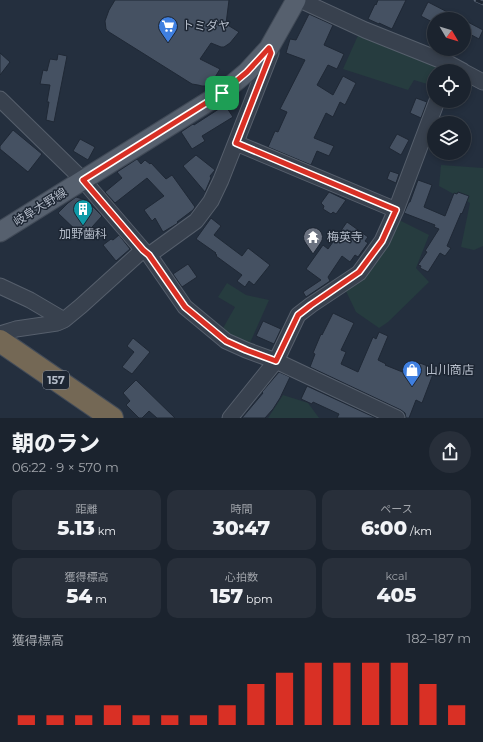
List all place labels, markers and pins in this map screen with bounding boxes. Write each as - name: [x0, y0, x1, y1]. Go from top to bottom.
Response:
- supermarket icon: トミダヤ: [157, 15, 179, 43]
- place label: トミダヤ: [182, 18, 230, 33]
- pin: [205, 76, 239, 110]
- building icon: 加野歯科: [72, 198, 94, 226]
- place label: 加野歯科: [59, 226, 107, 241]
- temple icon: 梅英寺: [302, 226, 324, 254]
- place label: 梅英寺: [327, 229, 363, 244]
- shop icon: 山川商店: [401, 359, 423, 387]
- place label: 山川商店: [426, 362, 474, 377]

